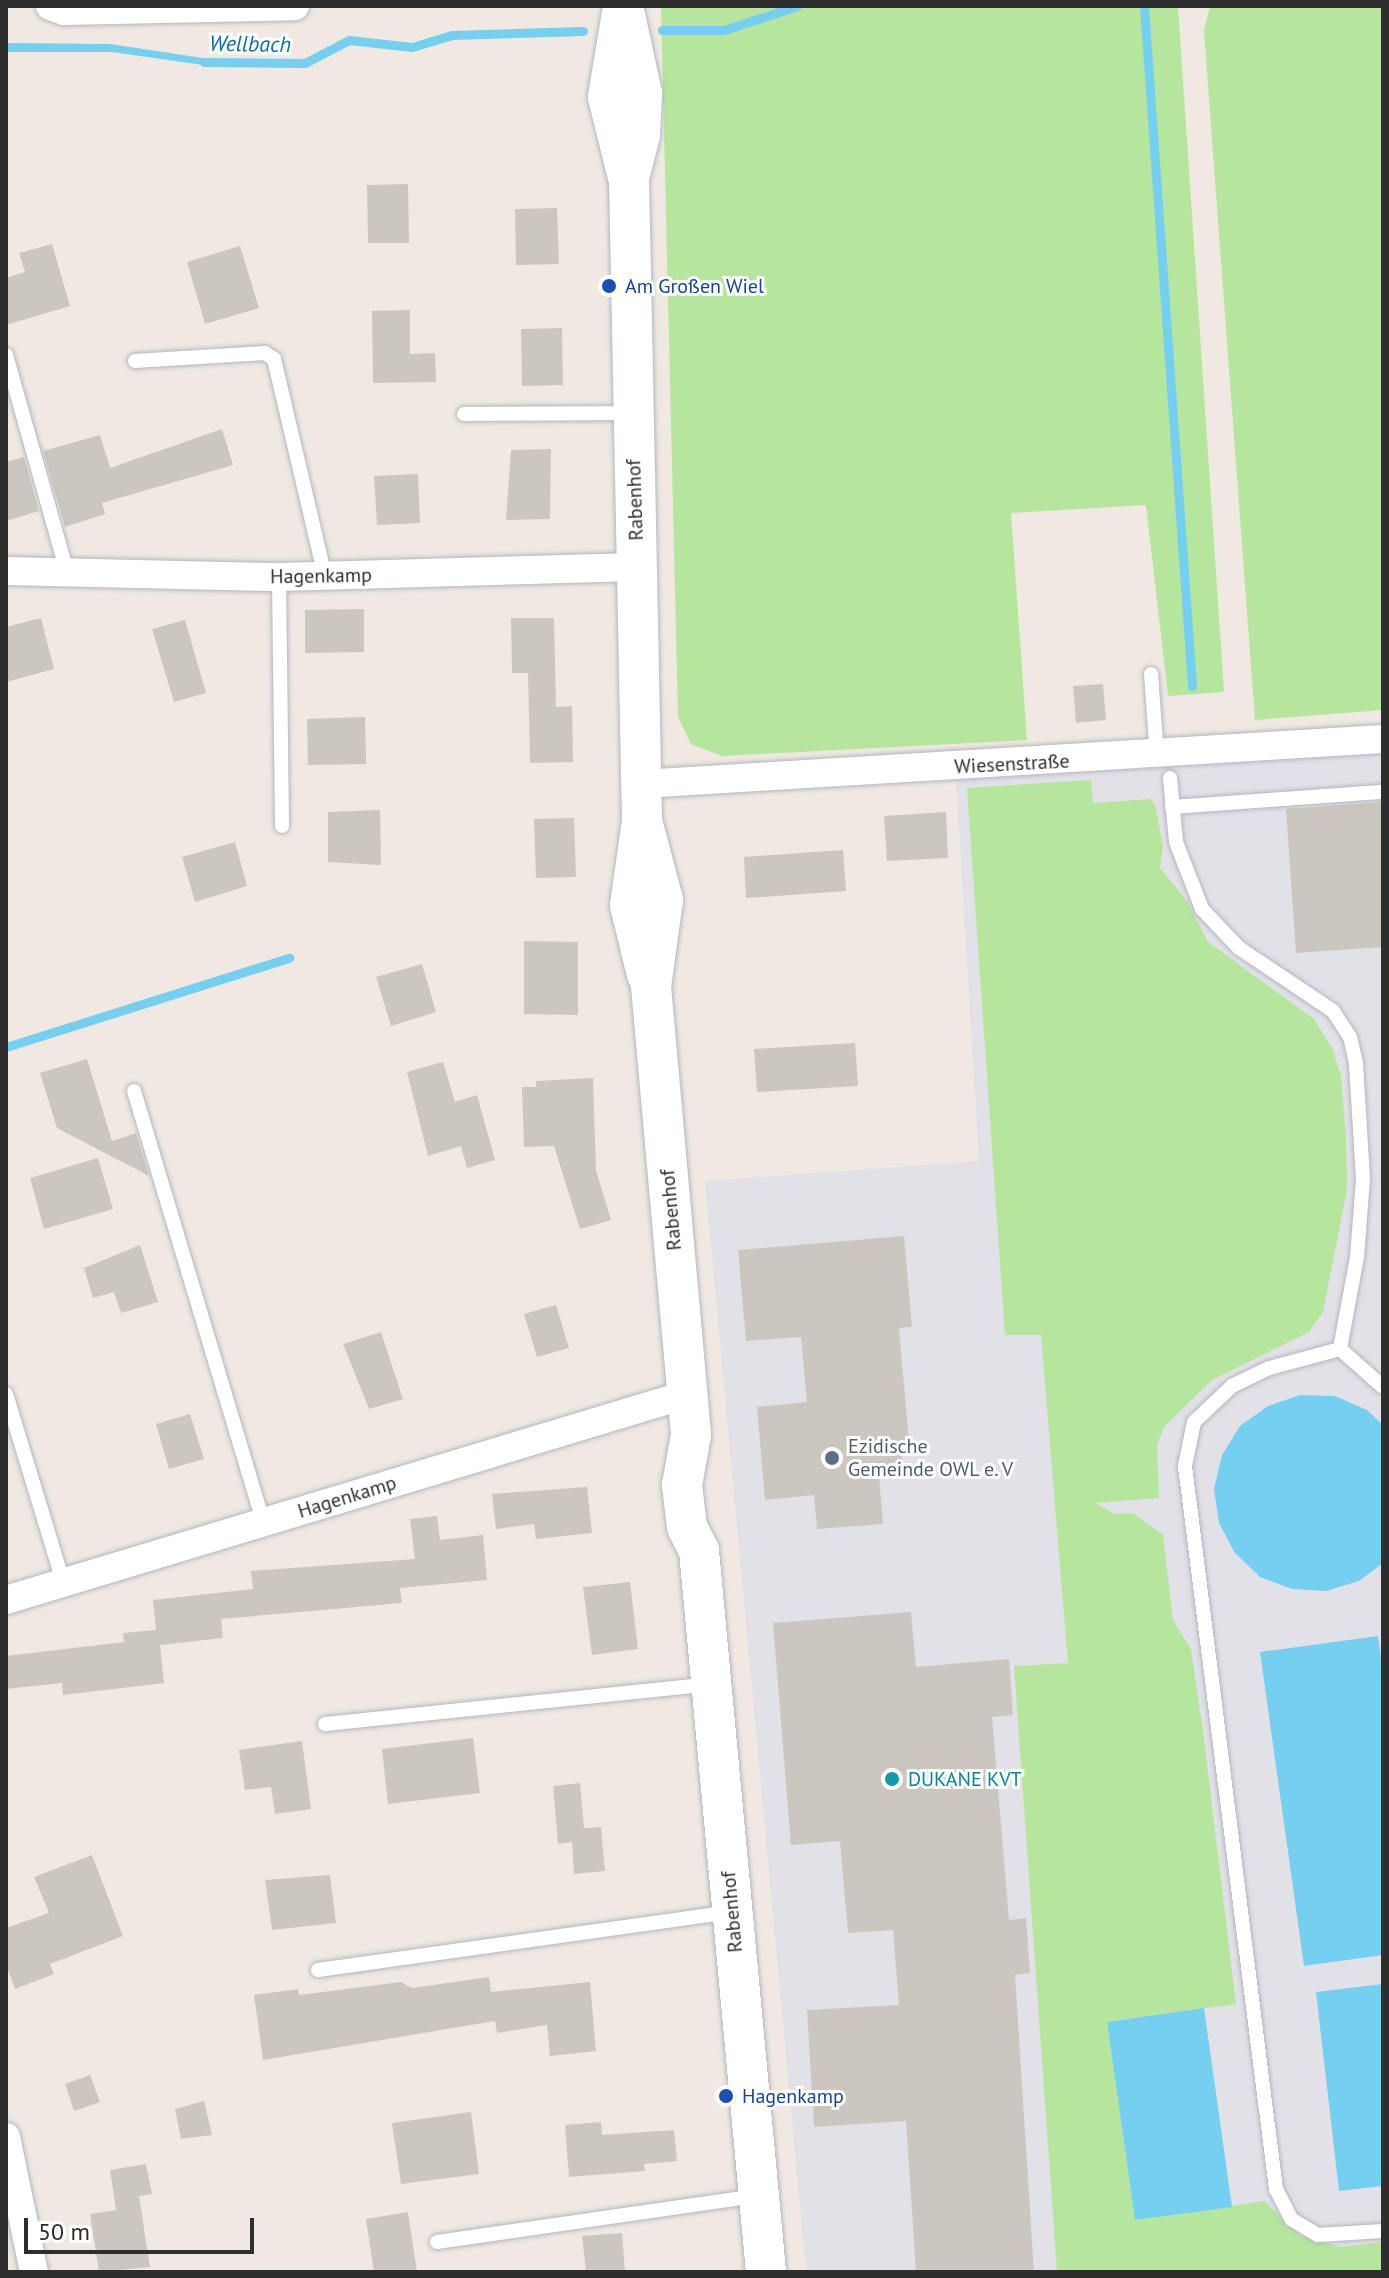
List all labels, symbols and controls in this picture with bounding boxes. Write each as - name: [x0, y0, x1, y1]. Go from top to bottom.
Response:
- water label: Wellbach: [209, 30, 291, 58]
- place label: Am Großen Wiel: [625, 274, 764, 298]
- marker: Am Großen Wiel: [600, 277, 618, 295]
- street label: Rabenhof: [622, 459, 648, 541]
- street label: Hagenkamp: [270, 563, 372, 589]
- street label: Wiesenstraße: [954, 749, 1070, 779]
- street label: Rabenhof: [656, 1168, 686, 1252]
- place label: Ezidische Gemeinde OWL e. V: [848, 1434, 1016, 1481]
- marker: Ezidische Gemeinde OWL e. V: [823, 1449, 841, 1467]
- street label: Hagenkamp: [295, 1471, 399, 1523]
- place label: DUKANE KVT: [908, 1767, 1022, 1791]
- marker: DUKANE KVT: [883, 1770, 901, 1788]
- street label: Rabenhof: [717, 1870, 747, 1954]
- place label: Hagenkamp: [742, 2084, 844, 2108]
- marker: Hagenkamp: [717, 2087, 735, 2105]
- scale bar: [28, 2202, 258, 2252]
- text: 50 m: [38, 2216, 90, 2247]

